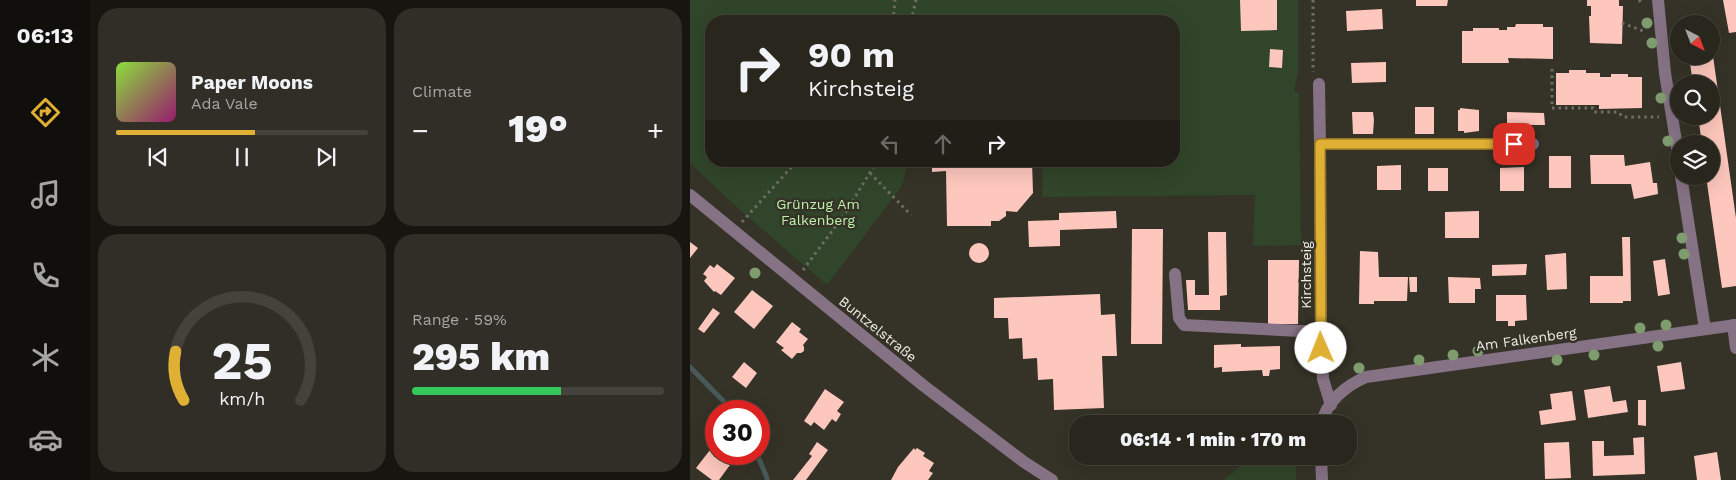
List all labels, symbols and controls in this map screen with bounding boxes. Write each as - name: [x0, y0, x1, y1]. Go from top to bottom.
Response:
- north arrow: [1670, 15, 1720, 65]
- map controls: [1670, 15, 1720, 185]
- text: 06:13: [17, 23, 73, 48]
- text: 90 m: [808, 34, 895, 76]
- icon: right: [725, 35, 790, 100]
- text: Paper Moons: [191, 71, 313, 94]
- button: search: [1670, 75, 1720, 125]
- text: Kirchsteig: [808, 76, 914, 101]
- text: Climate: [412, 82, 472, 101]
- text: Ada Vale: [191, 94, 258, 113]
- icon: directions: [28, 95, 63, 130]
- text: 19°: [508, 107, 568, 151]
- text: −: [412, 114, 429, 147]
- text: +: [647, 114, 664, 147]
- pin: [1493, 123, 1535, 165]
- icon: left: [876, 130, 904, 158]
- icon: ahead: [929, 130, 957, 158]
- icon: right: [982, 130, 1010, 158]
- icon: arrive: [1500, 130, 1528, 158]
- button: layers: [1670, 135, 1720, 185]
- icon: previous: [144, 143, 172, 171]
- icon: pause: [228, 143, 256, 171]
- icon: next: [312, 143, 340, 171]
- icon: music: [28, 177, 63, 212]
- park label: Grünzug Am Falkenberg: [776, 196, 860, 228]
- street label: Kirchsteig: [1298, 241, 1314, 309]
- icon: phone: [28, 258, 63, 293]
- street label: Buntzelstraße: [836, 293, 920, 365]
- text: Range · 59%: [412, 310, 507, 329]
- position arrow: [1294, 321, 1346, 373]
- street label: Am Falkenberg: [1475, 324, 1578, 354]
- text: 25: [211, 331, 273, 392]
- text: 295 km: [412, 335, 550, 379]
- icon: climate: [28, 340, 63, 375]
- text: km/h: [219, 388, 265, 409]
- speed limit sign: 30: [705, 400, 770, 465]
- icon: car: [28, 422, 63, 457]
- text: 06:14 · 1 min · 170 m: [1120, 428, 1306, 451]

